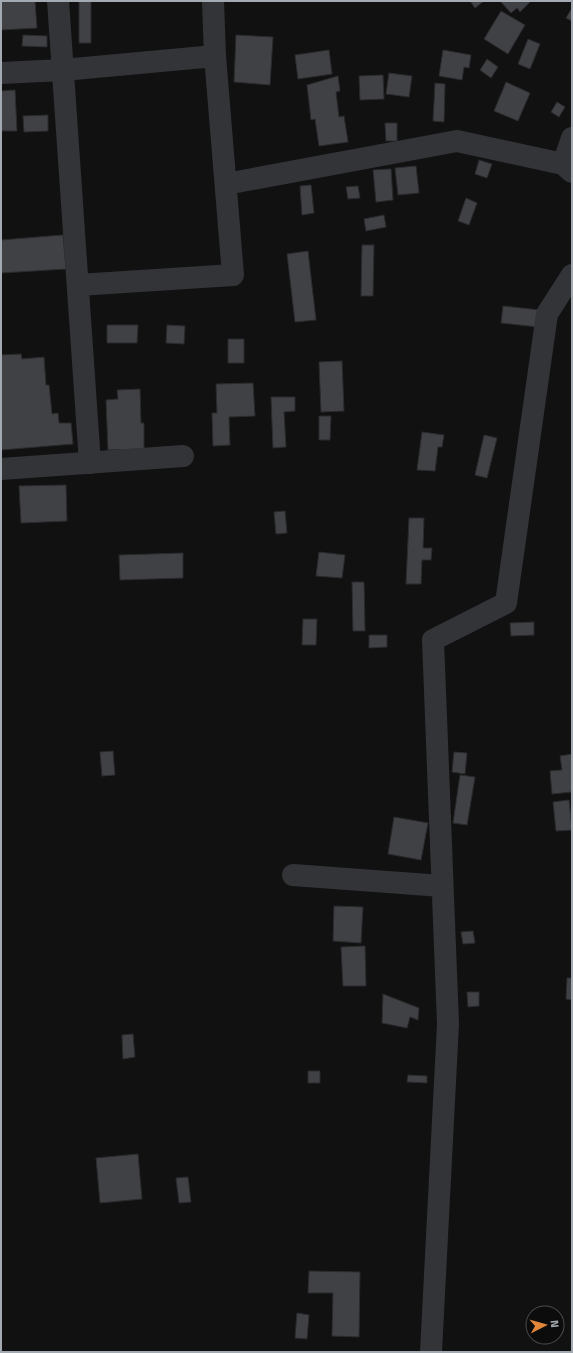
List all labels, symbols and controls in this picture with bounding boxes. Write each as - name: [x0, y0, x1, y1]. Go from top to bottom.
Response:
- north arrow: [525, 1305, 565, 1345]
- text: N: [547, 1319, 563, 1329]

